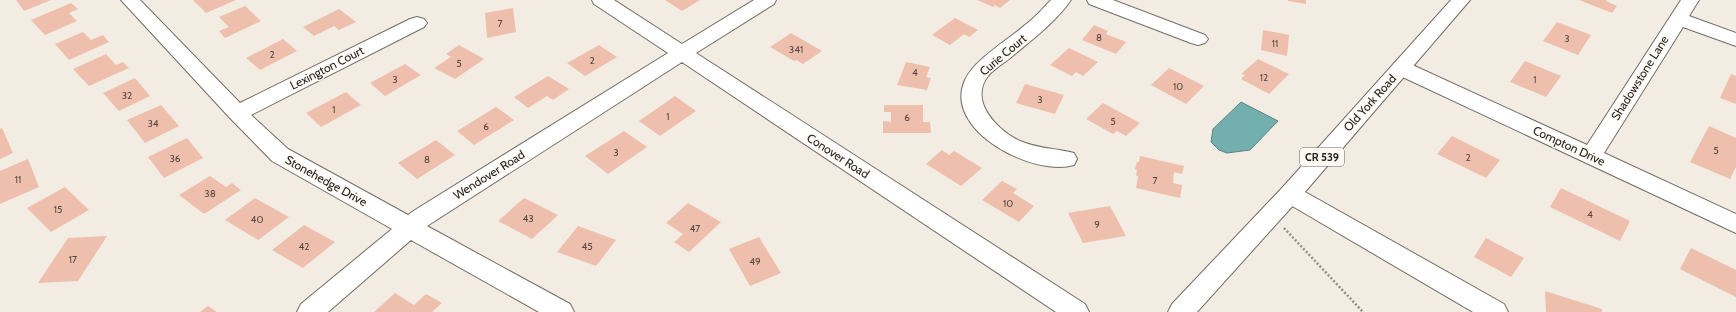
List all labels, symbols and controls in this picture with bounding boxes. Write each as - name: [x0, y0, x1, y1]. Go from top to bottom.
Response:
- house number: 7: [497, 17, 503, 30]
- street label: Curie Court: [976, 31, 1029, 79]
- house number: 8: [1096, 31, 1102, 44]
- house number: 3: [1564, 32, 1570, 45]
- street label: Shadowstone Lane: [1608, 33, 1672, 123]
- house number: 11: [1272, 37, 1278, 50]
- street label: Lexington Court: [287, 43, 366, 93]
- house number: 341: [789, 43, 803, 56]
- house number: 2: [269, 48, 275, 61]
- house number: 2: [589, 54, 595, 67]
- house number: 5: [456, 57, 462, 70]
- house number: 4: [912, 66, 918, 79]
- house number: 12: [1260, 71, 1268, 84]
- street label: Old York Road: [1340, 71, 1399, 134]
- house number: 3: [392, 73, 398, 86]
- house number: 1: [1533, 73, 1537, 86]
- house number: 10: [1173, 80, 1183, 93]
- house number: 32: [122, 89, 132, 102]
- house number: 3: [1037, 93, 1043, 106]
- house number: 1: [332, 103, 336, 116]
- house number: 1: [666, 110, 670, 123]
- house number: 6: [904, 111, 910, 124]
- house number: 5: [1110, 115, 1116, 128]
- house number: 34: [147, 117, 159, 130]
- house number: 6: [483, 120, 489, 133]
- street label: Compton Drive: [1531, 122, 1608, 169]
- street label: Conover Road: [804, 130, 872, 181]
- house number: 5: [1713, 144, 1719, 157]
- house number: 3: [613, 146, 619, 159]
- street label: Wendover Road: [450, 147, 527, 202]
- road number: CR 539: [1300, 148, 1344, 166]
- house number: 2: [1465, 151, 1471, 164]
- house number: 36: [169, 152, 181, 165]
- street label: Stonehedge Drive: [283, 152, 370, 209]
- house number: 8: [424, 153, 430, 166]
- house number: 11: [15, 173, 21, 186]
- house number: 7: [1152, 174, 1158, 187]
- house number: 38: [204, 187, 216, 200]
- house number: 10: [1003, 197, 1013, 210]
- house number: 15: [54, 203, 62, 216]
- house number: 4: [1587, 208, 1593, 221]
- house number: 43: [522, 212, 534, 225]
- house number: 40: [251, 213, 263, 226]
- house number: 9: [1094, 218, 1100, 231]
- house number: 47: [690, 222, 700, 235]
- house number: 42: [298, 240, 310, 253]
- house number: 45: [581, 240, 593, 253]
- house number: 17: [69, 253, 77, 266]
- house number: 49: [749, 255, 761, 268]

